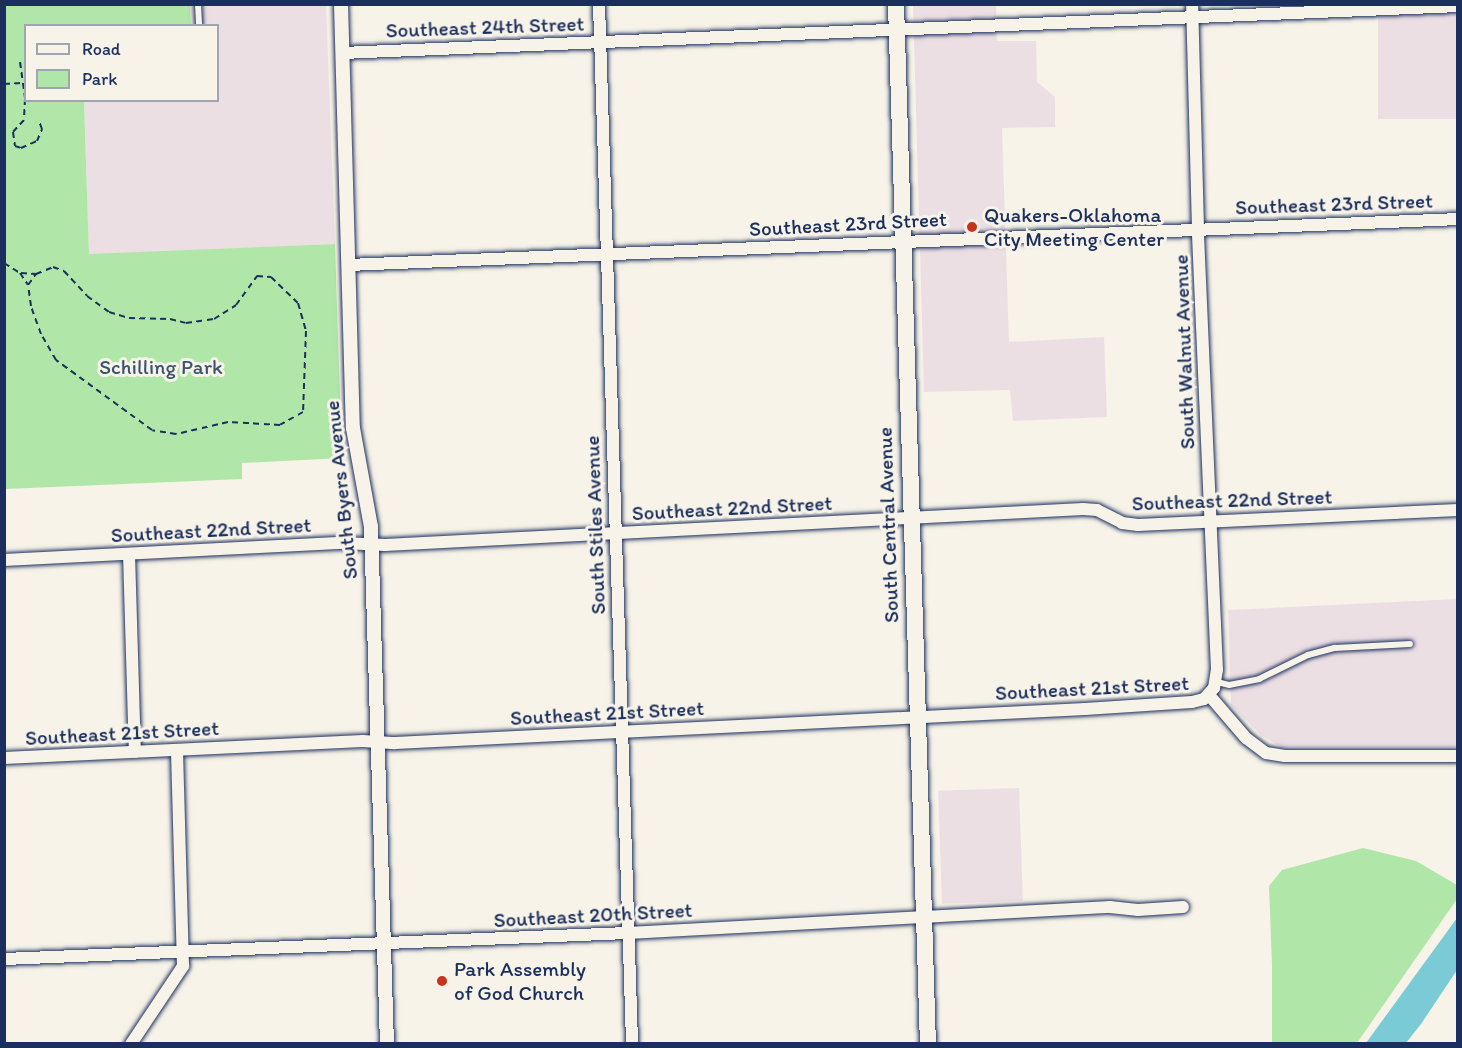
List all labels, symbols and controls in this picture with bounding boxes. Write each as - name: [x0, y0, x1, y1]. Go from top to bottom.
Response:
- street label: Southeast 24th Street: [385, 11, 585, 43]
- legend: [24, 24, 219, 102]
- text: Road: [82, 38, 121, 60]
- text: Park: [82, 68, 117, 90]
- street label: Southeast 23rd Street: [1235, 188, 1433, 220]
- place label: Quakers-Oklahoma City Meeting Center: [984, 202, 1163, 252]
- street label: Southeast 23rd Street: [748, 206, 948, 242]
- marker: Quakers-Oklahoma City Meeting Center: [965, 220, 979, 234]
- street label: South Walnut Avenue: [1168, 255, 1200, 449]
- park label: Schilling Park: [99, 354, 223, 380]
- street label: South Byers Avenue: [319, 400, 363, 580]
- street label: South Central Avenue: [872, 427, 904, 623]
- street label: South Stiles Avenue: [579, 436, 611, 614]
- street label: Southeast 22nd Street: [1131, 484, 1333, 516]
- street label: Southeast 22nd Street: [631, 490, 833, 526]
- street label: Southeast 22nd Street: [110, 512, 312, 548]
- street label: Southeast 21st Street: [994, 670, 1190, 706]
- street label: Southeast 21st Street: [509, 695, 705, 731]
- street label: Southeast 21st Street: [24, 715, 220, 751]
- street label: Southeast 20th Street: [493, 897, 693, 933]
- place label: Park Assembly of God Church: [454, 956, 587, 1006]
- marker: Park Assembly of God Church: [435, 974, 449, 988]

